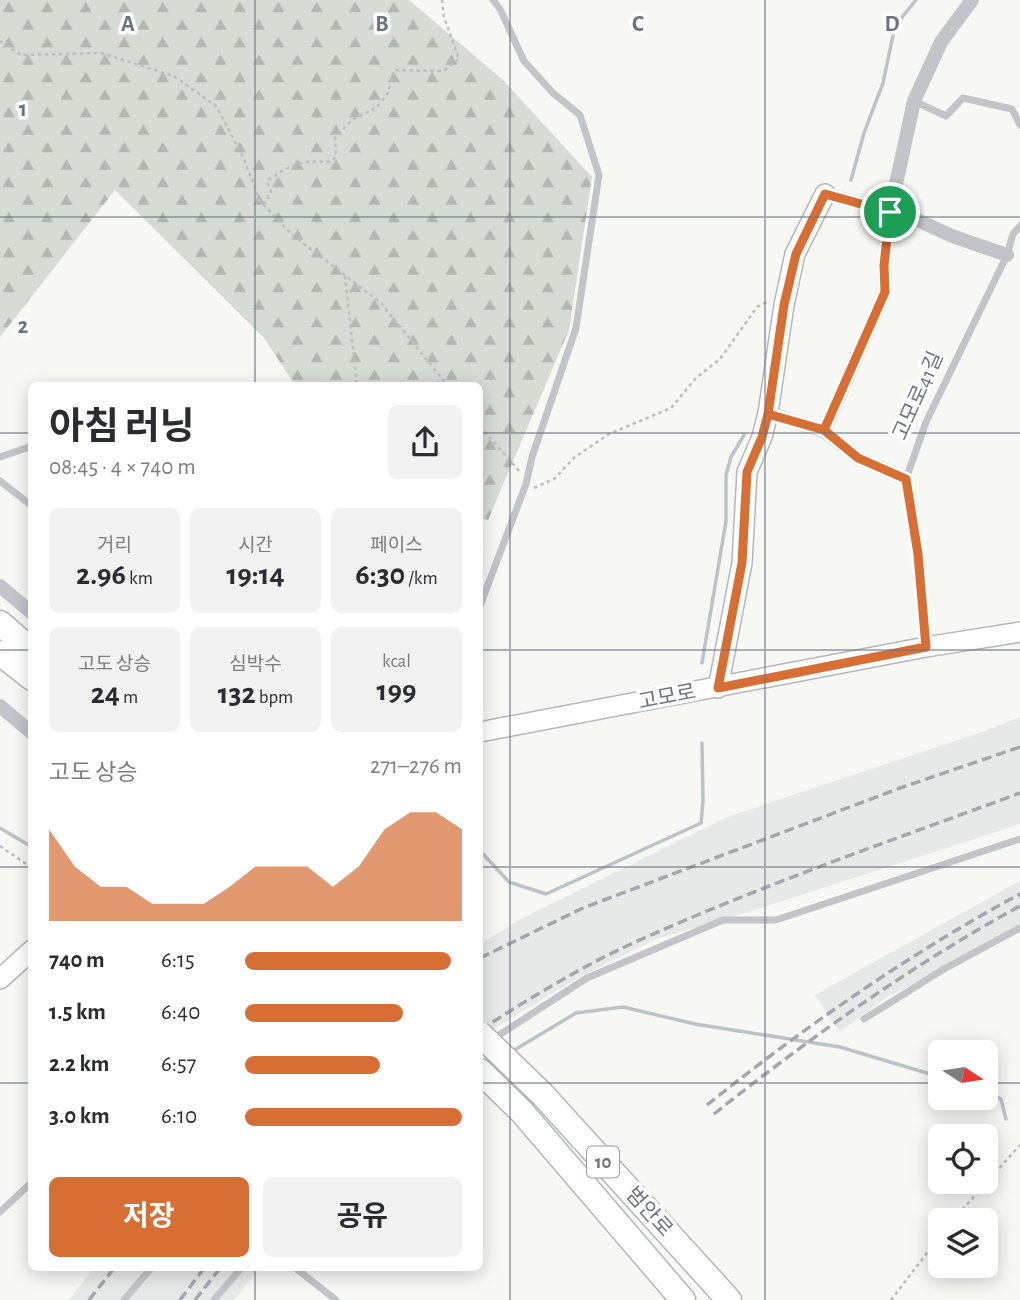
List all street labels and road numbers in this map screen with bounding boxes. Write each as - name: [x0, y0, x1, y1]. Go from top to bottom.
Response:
- street label: 고모로41길: [888, 348, 947, 443]
- street label: 고모로: [637, 681, 697, 713]
- road number: 10: [587, 1146, 619, 1178]
- street label: 범안로: [622, 1183, 677, 1241]

